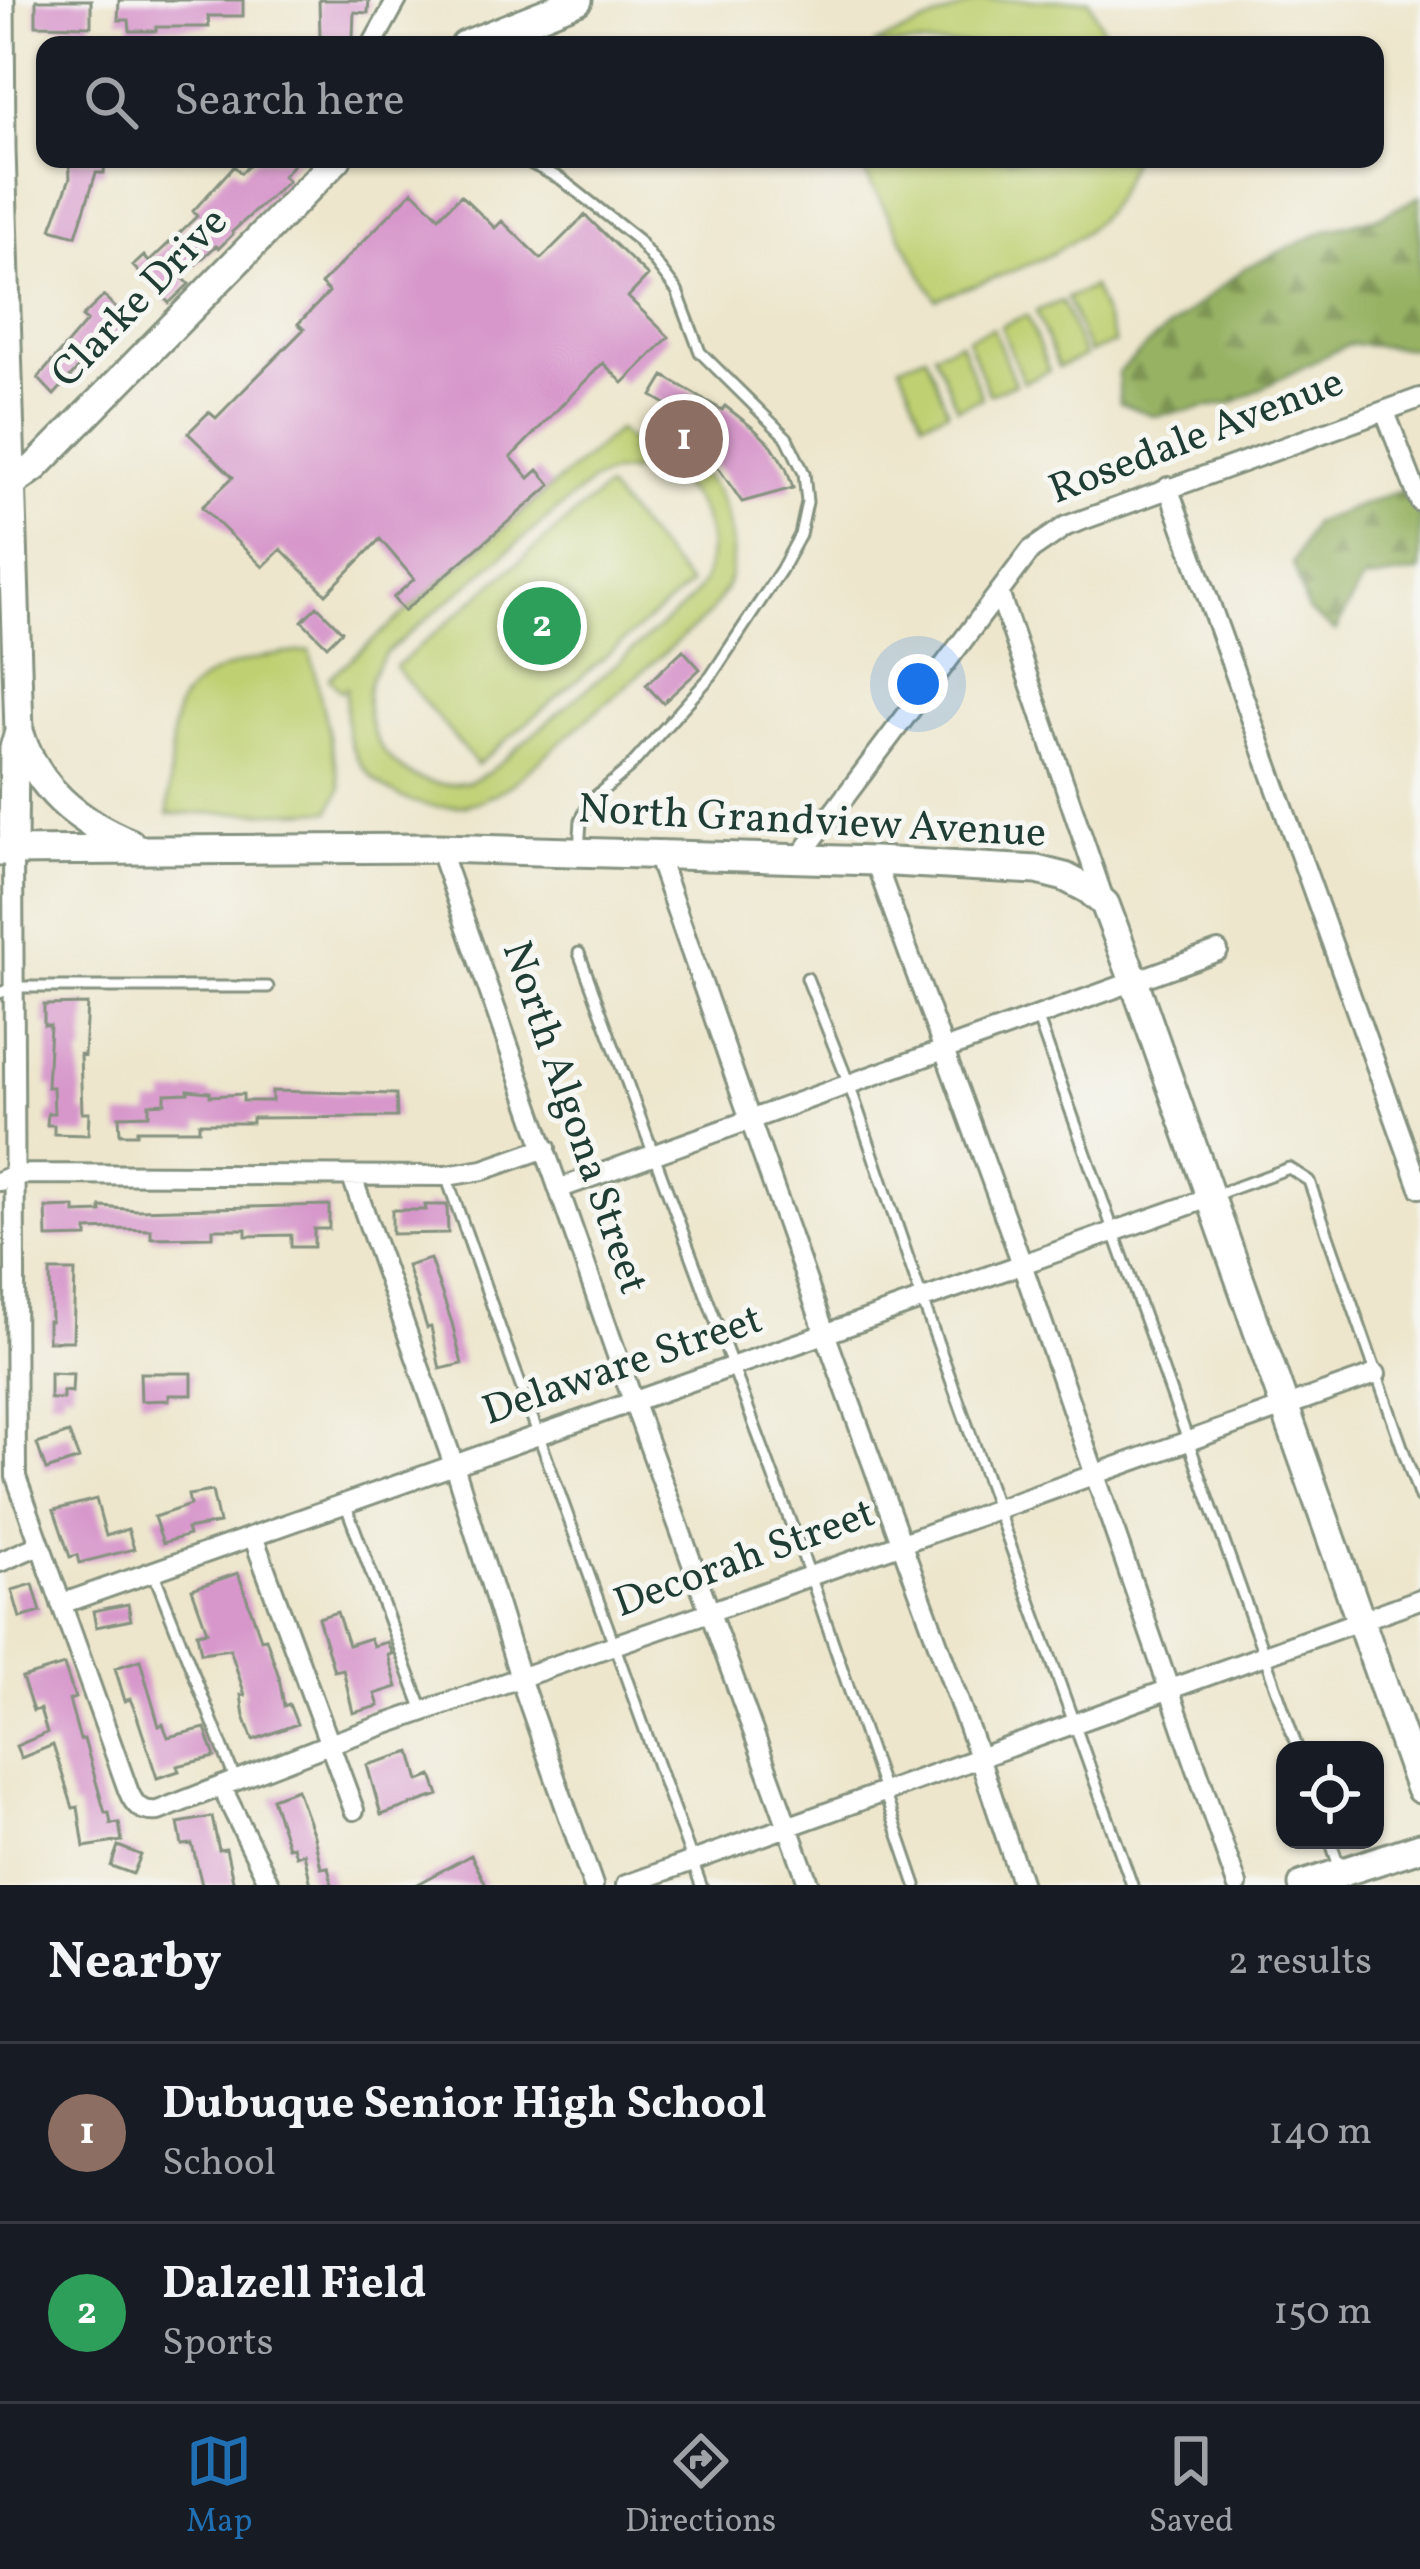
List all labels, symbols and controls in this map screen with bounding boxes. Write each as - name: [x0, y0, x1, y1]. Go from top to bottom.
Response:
- search box: [36, 36, 1384, 168]
- icon: search: [78, 69, 144, 135]
- text: Search here: [174, 71, 405, 134]
- street label: Clarke Drive: [39, 195, 243, 403]
- street label: Rosedale Avenue: [1041, 355, 1353, 521]
- pin: 1: [645, 394, 723, 484]
- pin: 2: [503, 581, 581, 671]
- your location: [888, 654, 948, 714]
- street label: North Grandview Avenue: [576, 781, 1048, 865]
- street label: North Algona Street: [485, 934, 661, 1302]
- street label: Delaware Street: [475, 1292, 771, 1442]
- street label: Decorah Street: [606, 1485, 884, 1635]
- map controls: [1276, 1741, 1384, 1849]
- button: locate: [1276, 1741, 1384, 1849]
- text: Nearby: [48, 1928, 222, 1999]
- text: 2 results: [1228, 1936, 1372, 1990]
- text: Dubuque Senior High School: [162, 2074, 767, 2137]
- text: 1: [79, 2106, 95, 2160]
- text: 140 m: [1269, 2106, 1372, 2160]
- text: School: [162, 2137, 276, 2191]
- text: Dalzell Field: [162, 2254, 426, 2317]
- text: 2: [77, 2286, 97, 2340]
- text: 150 m: [1273, 2286, 1372, 2340]
- text: Sports: [162, 2317, 273, 2371]
- tab: Map: [186, 2428, 252, 2546]
- tab: Directions: [625, 2428, 776, 2546]
- tab: Saved: [1149, 2428, 1234, 2546]

